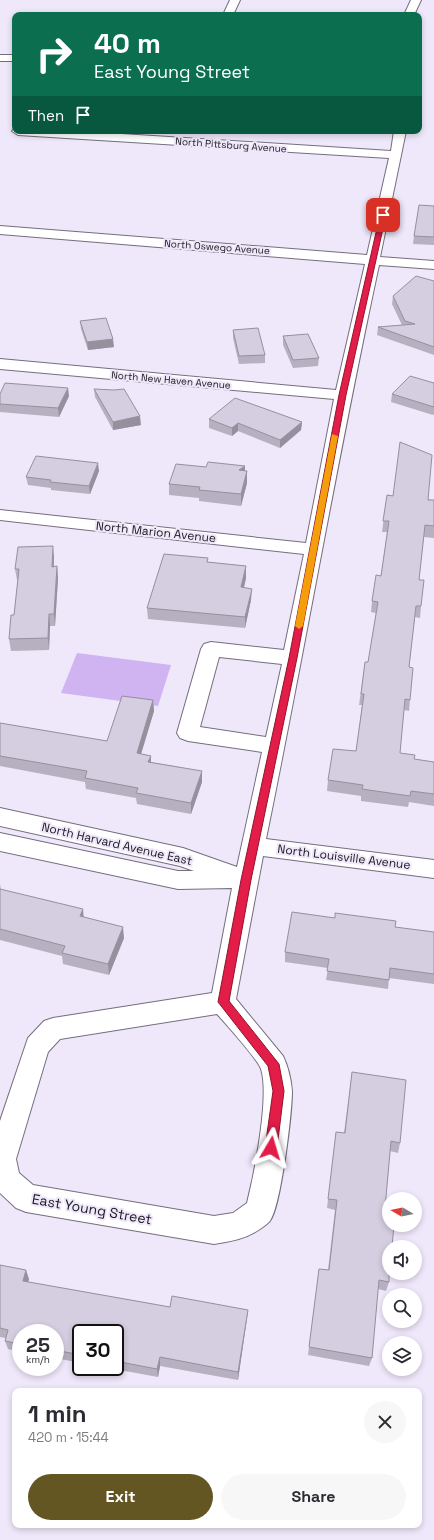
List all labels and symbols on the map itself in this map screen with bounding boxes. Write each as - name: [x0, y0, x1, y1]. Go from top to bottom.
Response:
- street label: North Pittsburg Avenue: [175, 135, 287, 155]
- pin: [366, 198, 400, 232]
- street label: North Oswego Avenue: [164, 237, 270, 257]
- street label: North New Haven Avenue: [111, 368, 231, 392]
- street label: North Marion Avenue: [95, 518, 217, 546]
- street label: North Harvard Avenue East: [40, 819, 194, 869]
- street label: North Louisville Avenue: [277, 841, 411, 873]
- position arrow: [250, 1127, 292, 1169]
- street label: East Young Street: [31, 1190, 153, 1228]
- north arrow: [382, 1192, 422, 1232]
- speed limit sign: 30: [72, 1324, 124, 1376]

